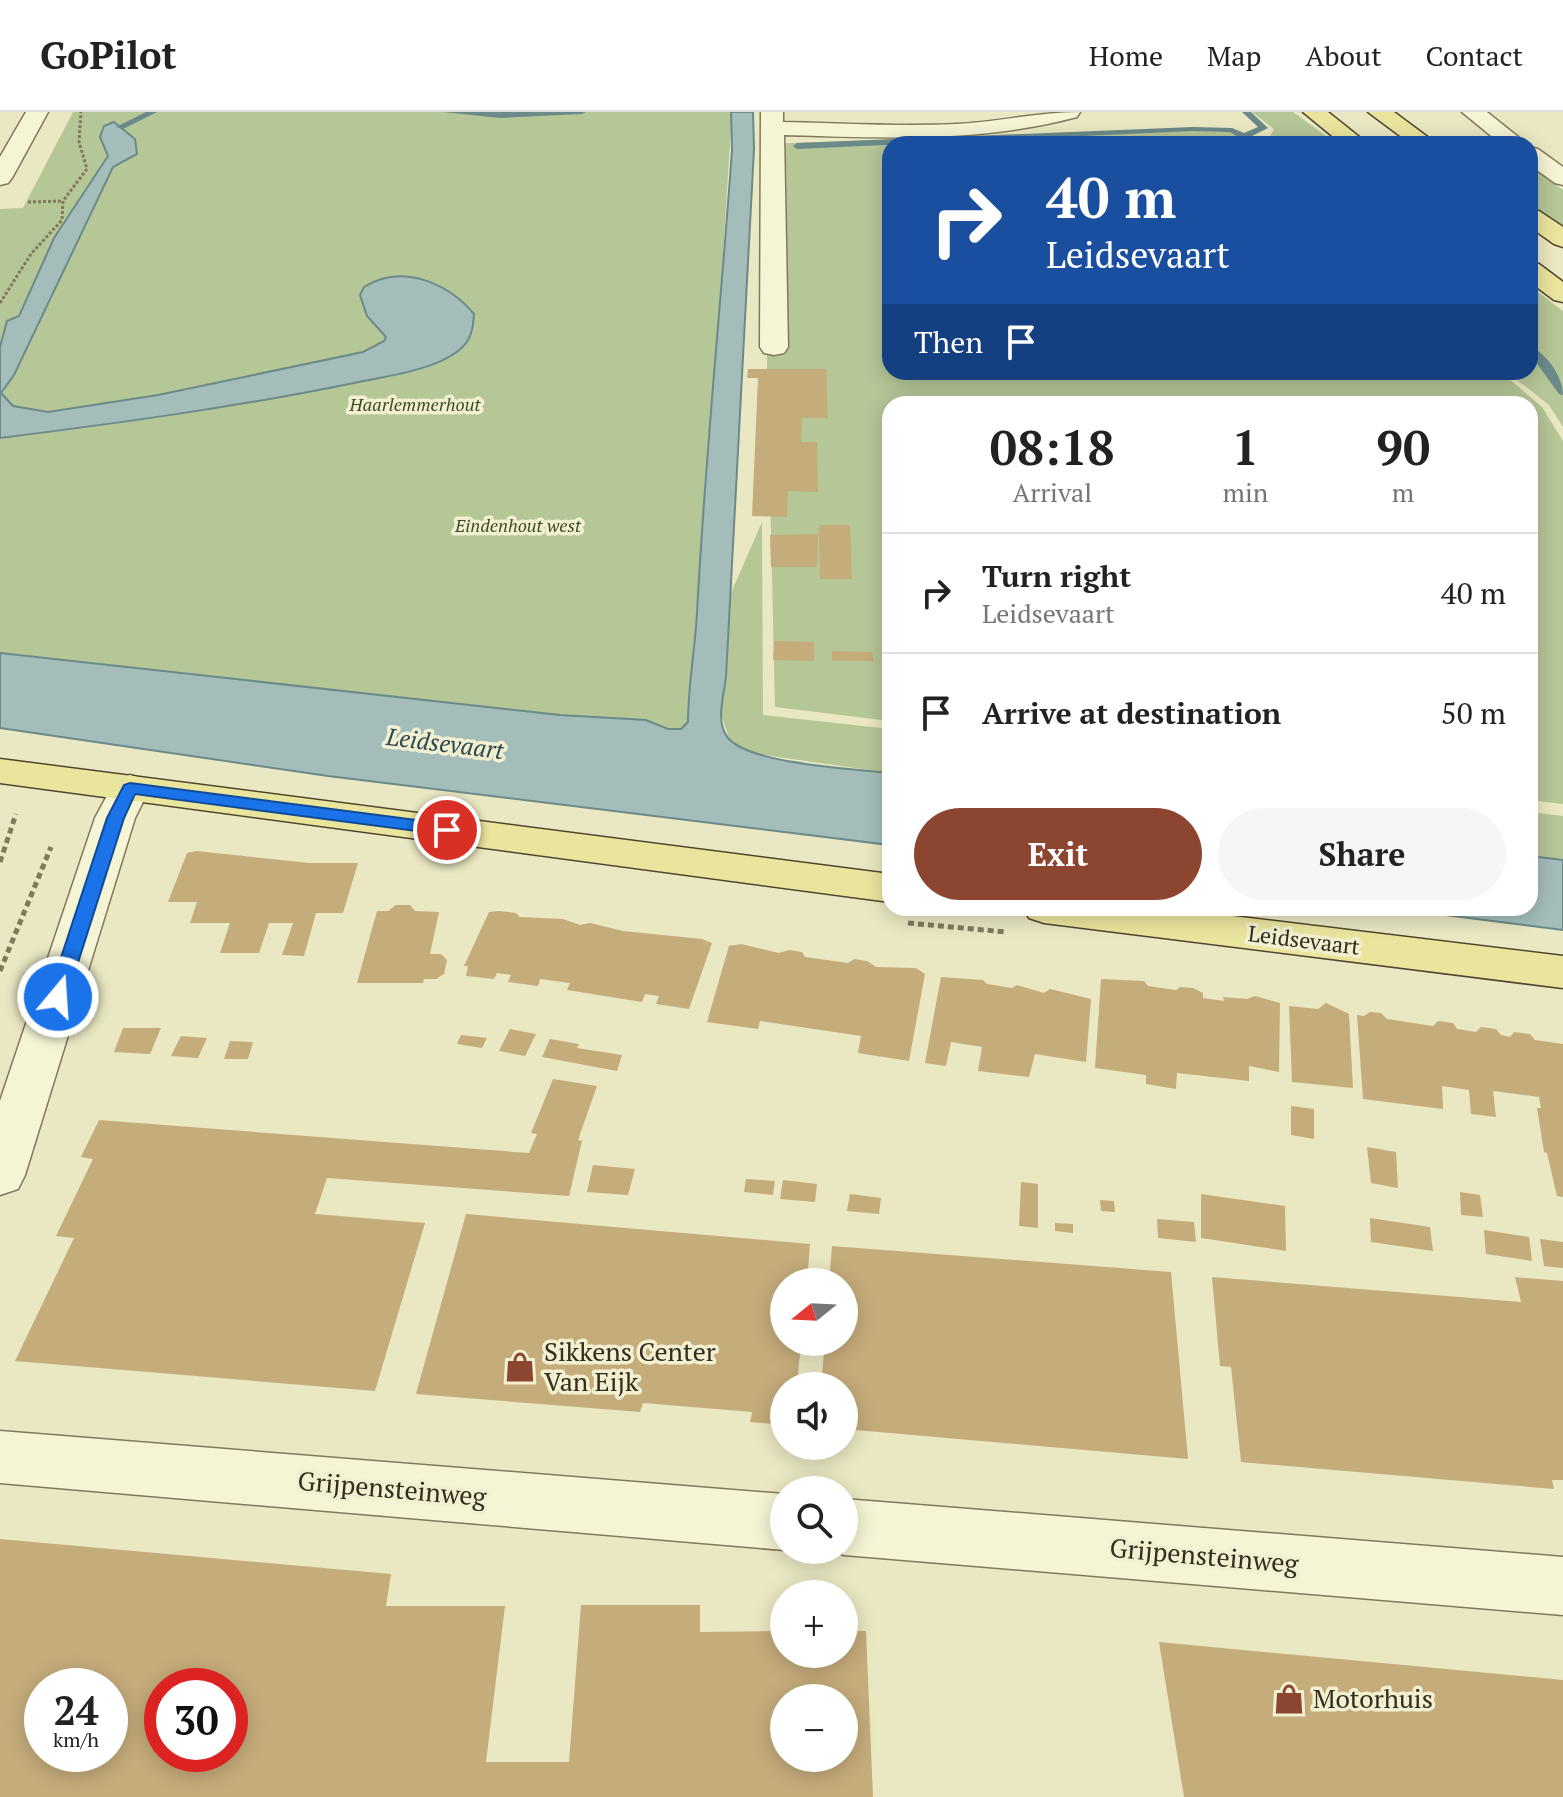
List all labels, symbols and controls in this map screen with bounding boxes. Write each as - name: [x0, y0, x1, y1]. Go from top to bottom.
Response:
- text: GoPilot: [40, 30, 177, 80]
- text: Home: [1089, 37, 1163, 74]
- text: Map: [1207, 37, 1261, 74]
- text: About: [1305, 37, 1382, 74]
- text: Contact: [1426, 37, 1523, 74]
- text: 40 m: [1046, 160, 1176, 234]
- icon: right: [914, 168, 1018, 272]
- text: Leidsevaart: [1046, 231, 1230, 278]
- icon: arrive: [999, 320, 1043, 364]
- text: Then: [914, 322, 983, 362]
- park label: Haarlemmerhout: [349, 392, 481, 416]
- text: 08:18: [990, 415, 1115, 479]
- text: 1: [1232, 415, 1259, 479]
- text: 90: [1376, 415, 1430, 479]
- text: Arrival: [1012, 475, 1092, 509]
- text: min: [1222, 475, 1268, 509]
- text: m: [1392, 475, 1414, 509]
- park label: Eindenhout west: [454, 513, 582, 537]
- text: Turn right: [982, 556, 1131, 596]
- icon: right: [914, 571, 958, 615]
- text: 40 m: [1441, 573, 1506, 613]
- text: Leidsevaart: [982, 596, 1115, 630]
- icon: arrive: [914, 691, 958, 735]
- text: Arrive at destination: [982, 693, 1281, 733]
- text: 50 m: [1441, 693, 1506, 733]
- water label: Leidsevaart: [384, 720, 506, 766]
- pin: [413, 796, 481, 864]
- icon: arrive: [425, 808, 469, 852]
- button: Exit: [914, 808, 1202, 900]
- button: Share: [1218, 808, 1506, 900]
- street label: Leidsevaart: [1247, 918, 1361, 961]
- position arrow: [16, 955, 100, 1039]
- north arrow: [770, 1268, 858, 1356]
- map controls: [770, 1268, 858, 1772]
- place label: Sikkens Center Van Eijk: [544, 1334, 716, 1398]
- shop icon: Sikkens Center Van Eijk: [503, 1350, 537, 1384]
- button: sound: [770, 1372, 858, 1460]
- street label: Grijpensteinweg: [296, 1463, 488, 1513]
- button: search: [770, 1476, 858, 1564]
- street label: Grijpensteinweg: [1108, 1530, 1300, 1580]
- button: +: [770, 1580, 858, 1668]
- speed limit sign: 30: [144, 1668, 248, 1772]
- place label: Motorhuis: [1313, 1681, 1433, 1715]
- shop icon: Motorhuis: [1272, 1682, 1306, 1716]
- text: 24: [53, 1683, 99, 1736]
- button: −: [770, 1684, 858, 1772]
- text: km/h: [53, 1726, 99, 1753]

